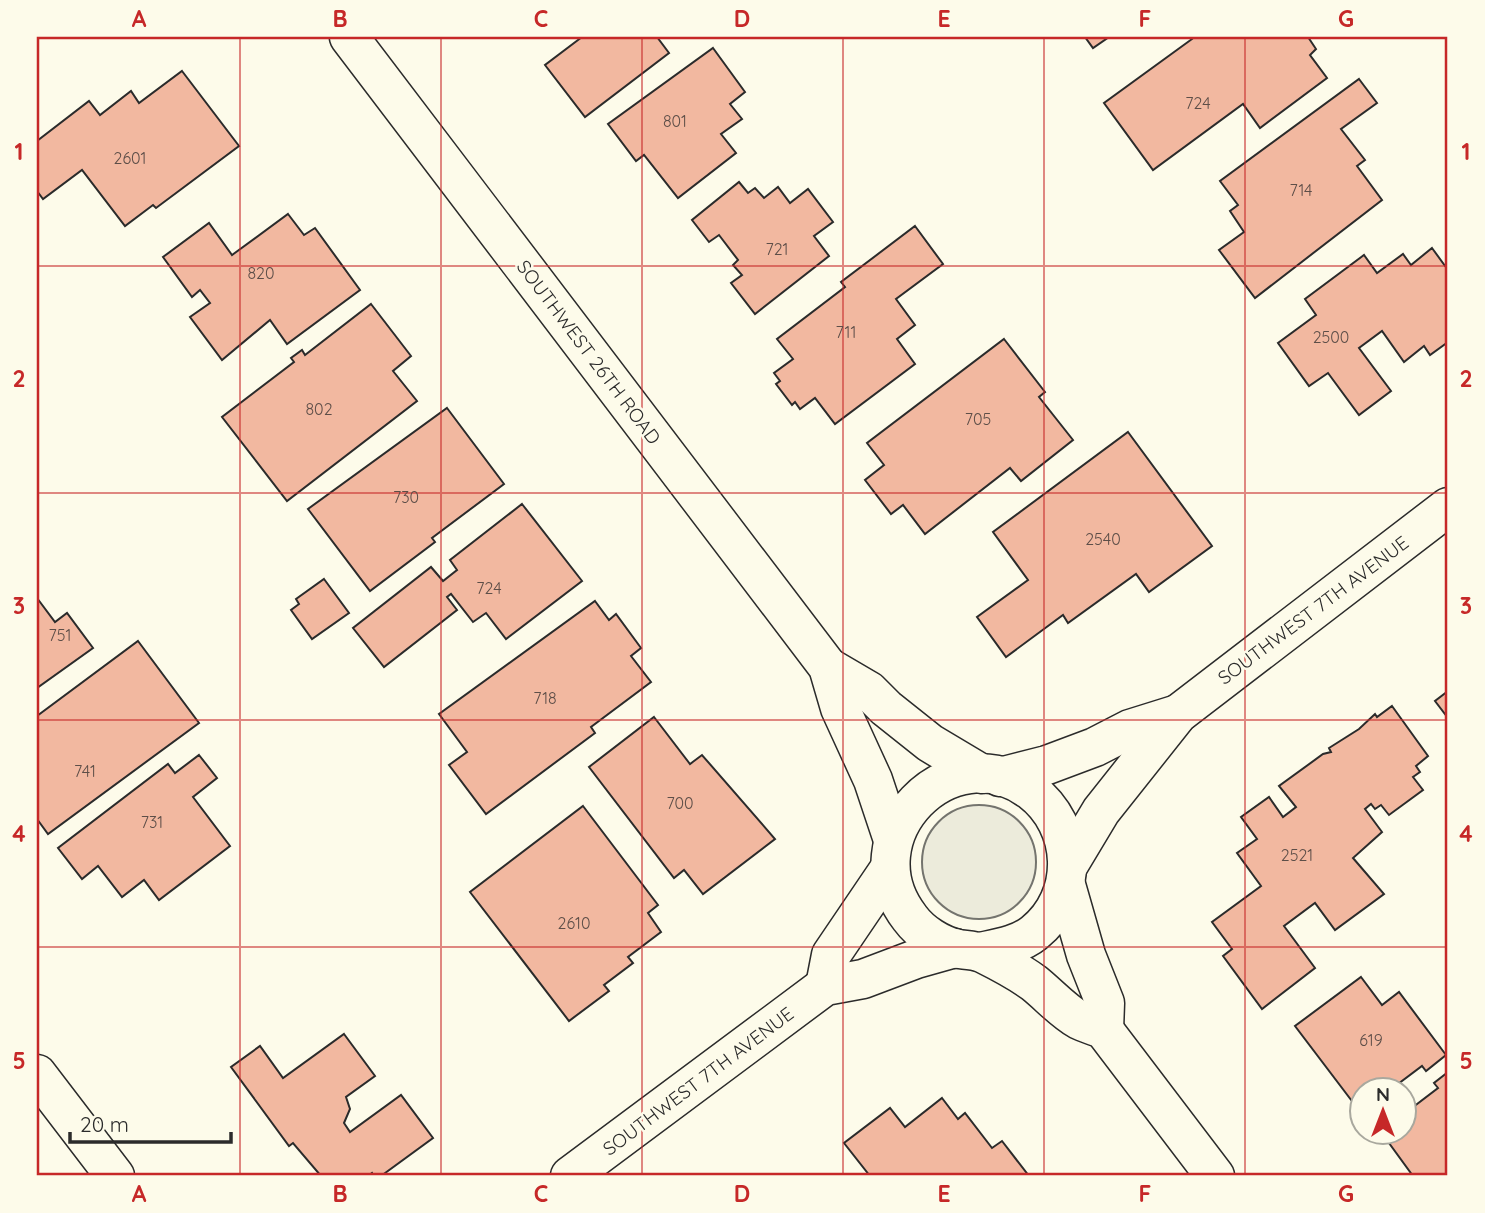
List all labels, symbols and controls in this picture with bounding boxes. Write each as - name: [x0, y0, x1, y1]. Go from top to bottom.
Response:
- text: A: [132, 4, 147, 33]
- text: B: [332, 4, 348, 33]
- text: C: [534, 4, 548, 33]
- text: D: [734, 4, 750, 33]
- text: E: [937, 4, 951, 33]
- text: F: [1139, 4, 1151, 33]
- text: G: [1338, 4, 1354, 33]
- house number: 724: [1185, 93, 1211, 113]
- house number: 801: [663, 111, 687, 131]
- text: 1: [15, 137, 23, 166]
- text: 1: [1462, 137, 1470, 166]
- house number: 2601: [114, 148, 146, 168]
- house number: 714: [1289, 180, 1313, 200]
- house number: 721: [766, 239, 789, 259]
- street label: SOUTHWEST 26TH ROAD: [512, 255, 666, 449]
- house number: 820: [247, 263, 275, 283]
- house number: 711: [836, 322, 856, 342]
- house number: 2500: [1313, 327, 1349, 347]
- text: 2: [12, 364, 26, 393]
- text: 2: [1459, 364, 1473, 393]
- house number: 802: [305, 399, 333, 419]
- house number: 705: [965, 409, 991, 429]
- house number: 730: [393, 487, 419, 507]
- house number: 2540: [1085, 529, 1121, 549]
- street label: SOUTHWEST 7TH AVENUE: [1213, 530, 1413, 690]
- house number: 724: [476, 578, 502, 598]
- text: 3: [13, 591, 25, 620]
- text: 3: [1460, 591, 1472, 620]
- house number: 751: [49, 625, 71, 645]
- house number: 718: [533, 688, 557, 708]
- house number: 741: [74, 761, 96, 781]
- house number: 700: [666, 793, 694, 813]
- house number: 731: [141, 812, 163, 832]
- text: 4: [12, 819, 26, 848]
- text: 4: [1459, 819, 1473, 848]
- house number: 2521: [1281, 845, 1313, 865]
- house number: 2610: [558, 913, 590, 933]
- street label: SOUTHWEST 7TH AVENUE: [598, 1001, 798, 1161]
- house number: 619: [1359, 1030, 1383, 1050]
- text: 5: [12, 1046, 26, 1075]
- text: 5: [1459, 1046, 1473, 1075]
- north arrow: [1348, 1076, 1418, 1146]
- text: N: [1376, 1082, 1390, 1106]
- scale bar: [70, 1101, 231, 1145]
- text: 20 m: [80, 1111, 129, 1137]
- text: A: [132, 1179, 147, 1208]
- text: B: [332, 1179, 348, 1208]
- text: C: [534, 1179, 548, 1208]
- text: D: [734, 1179, 750, 1208]
- text: E: [937, 1179, 951, 1208]
- text: F: [1139, 1179, 1151, 1208]
- text: G: [1338, 1179, 1354, 1208]

